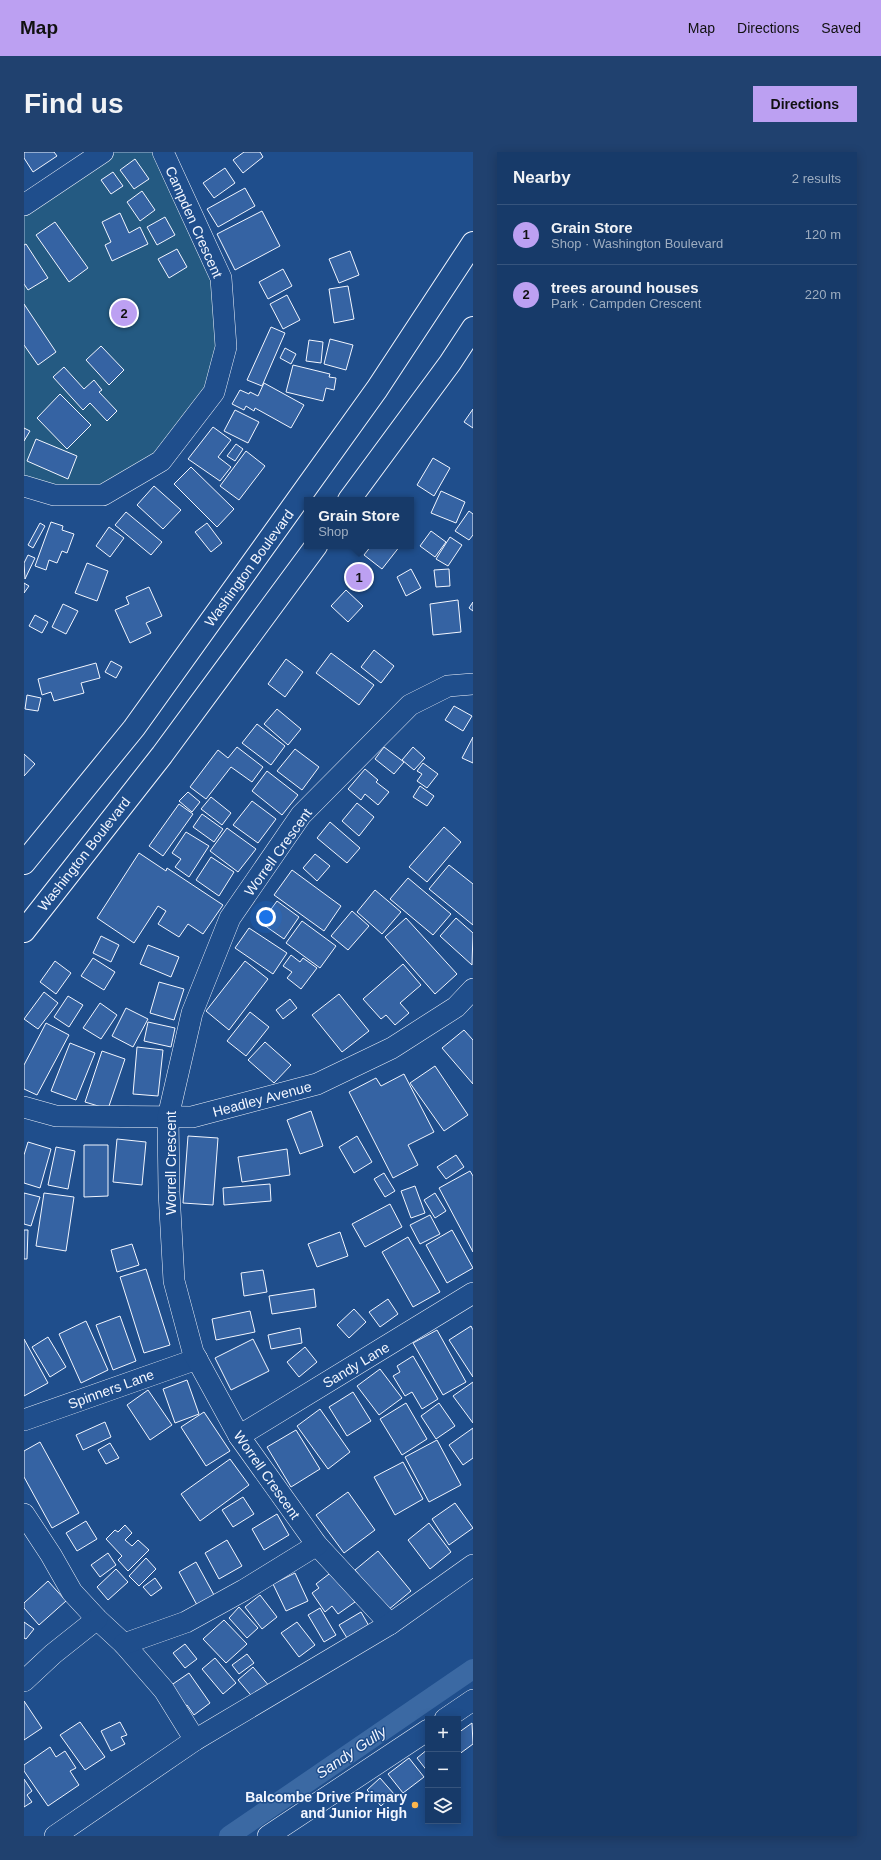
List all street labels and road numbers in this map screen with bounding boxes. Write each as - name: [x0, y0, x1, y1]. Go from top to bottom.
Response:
- street label: Campden Crescent: [162, 164, 226, 280]
- street label: Washington Boulevard: [201, 507, 297, 629]
- street label: Washington Boulevard: [34, 794, 134, 914]
- street label: Worrell Crescent: [241, 805, 315, 899]
- street label: Headley Avenue: [211, 1078, 313, 1120]
- street label: Worrell Crescent: [163, 1111, 179, 1215]
- street label: Sandy Lane: [320, 1339, 392, 1391]
- street label: Spinners Lane: [66, 1366, 156, 1412]
- street label: Worrell Crescent: [231, 1428, 303, 1522]

